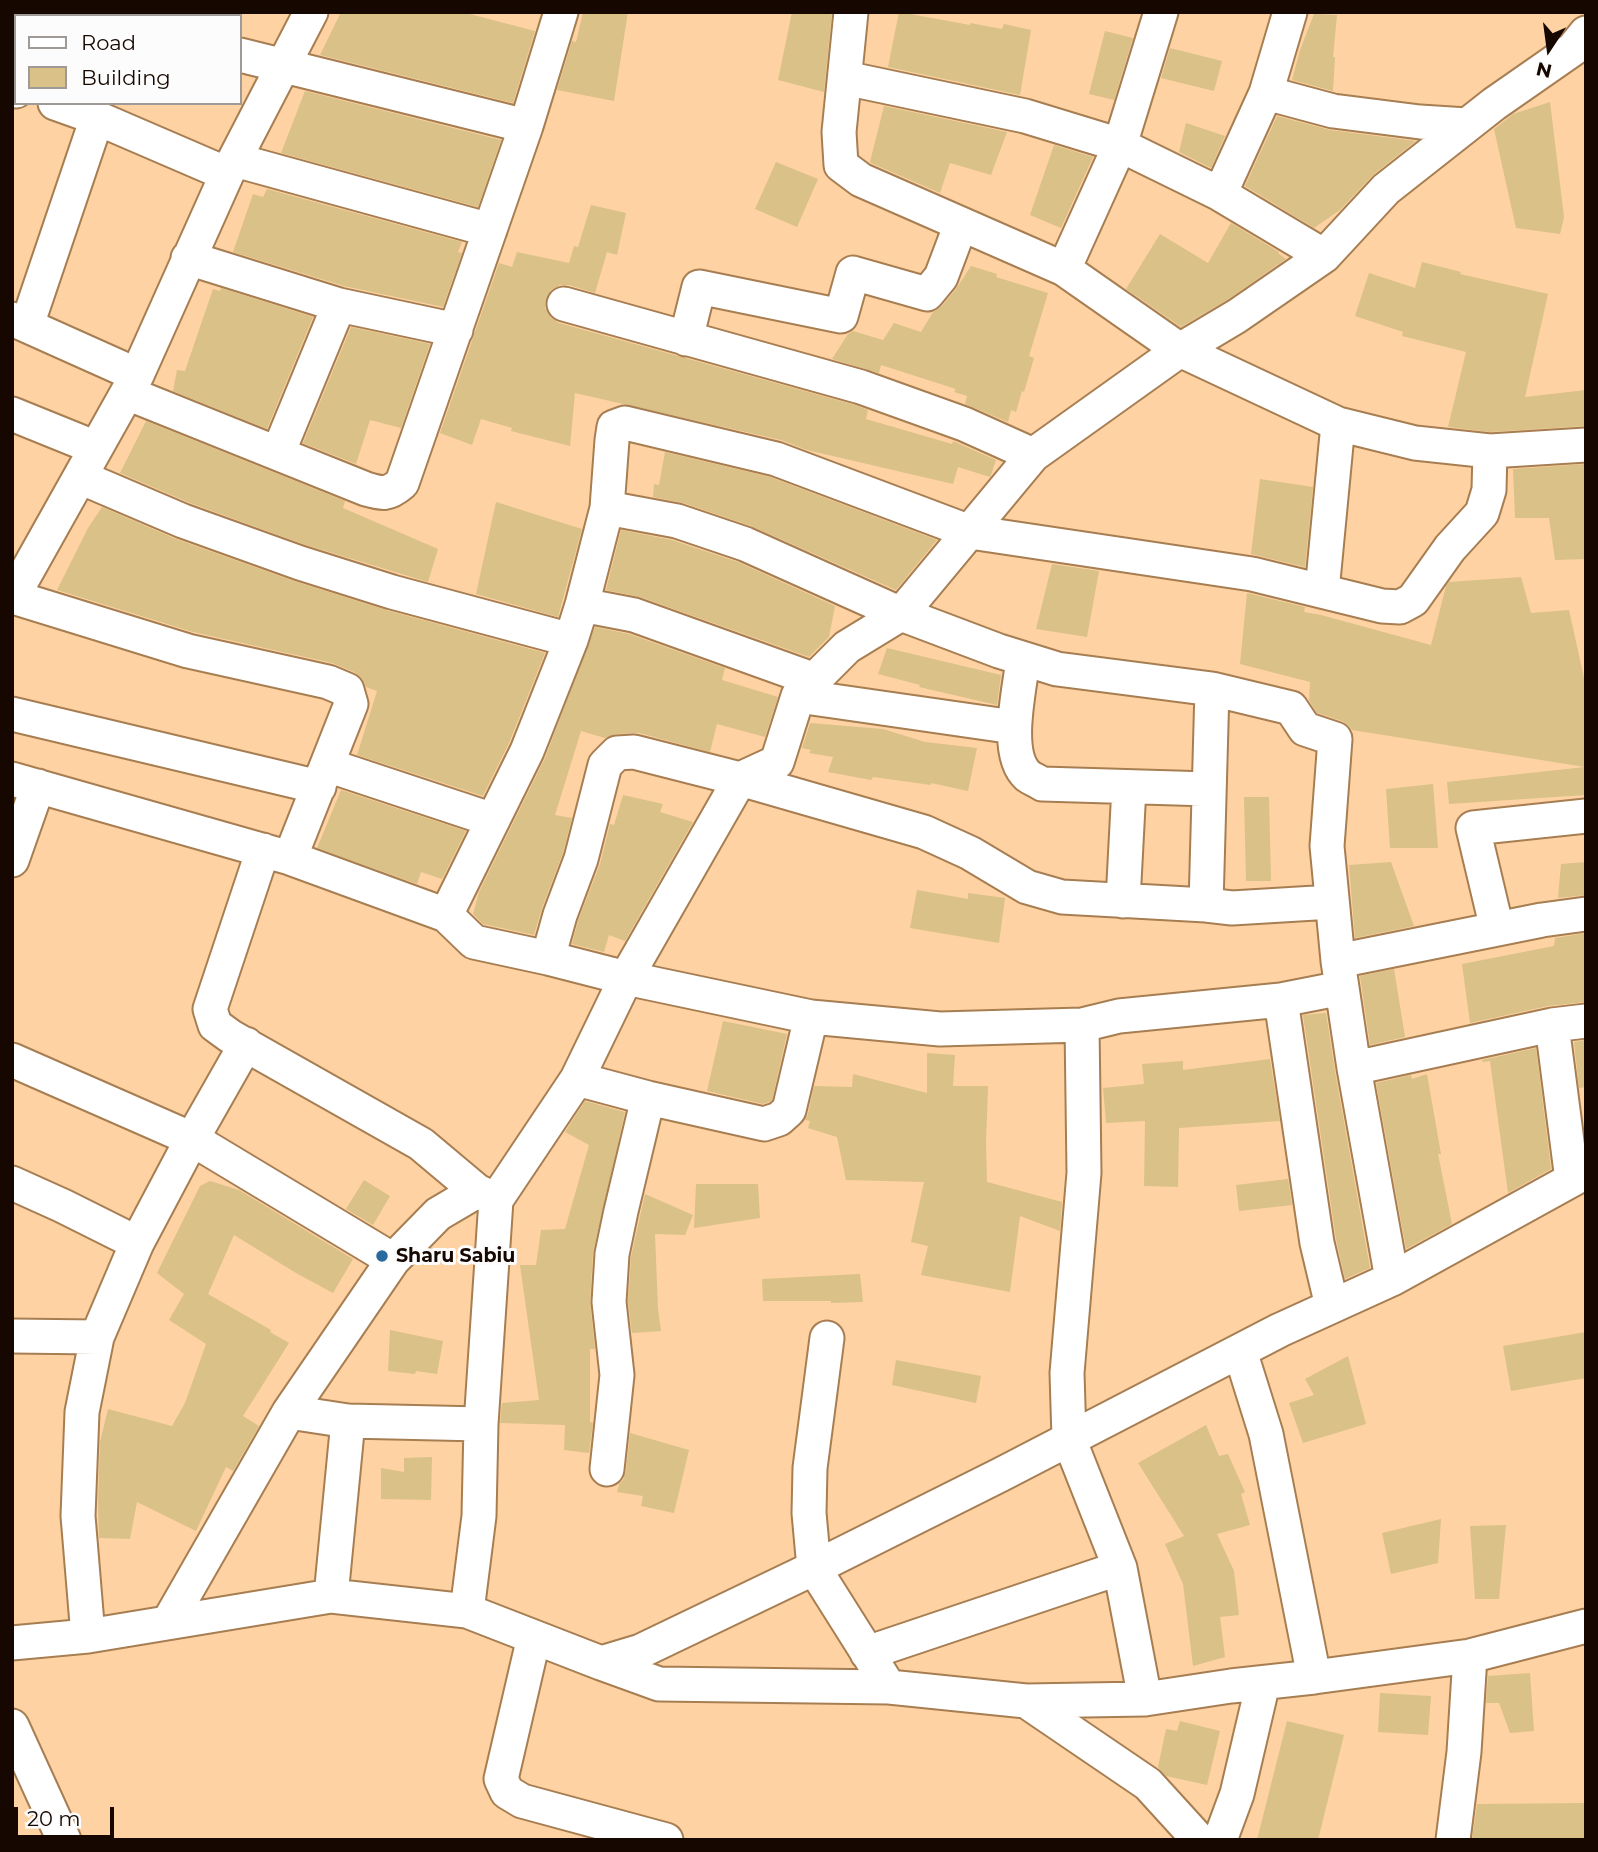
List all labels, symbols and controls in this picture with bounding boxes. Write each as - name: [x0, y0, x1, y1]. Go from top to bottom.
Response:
- legend: [14, 14, 242, 105]
- north arrow: [1514, 14, 1584, 84]
- text: Road: [81, 30, 136, 55]
- text: N: [1534, 57, 1554, 83]
- text: Building: [81, 65, 171, 90]
- place label: Sharu Sabiu: [396, 1245, 515, 1267]
- marker: Sharu Sabiu: [374, 1248, 390, 1264]
- scale bar: [18, 1792, 117, 1836]
- text: 20 m: [27, 1806, 81, 1831]

